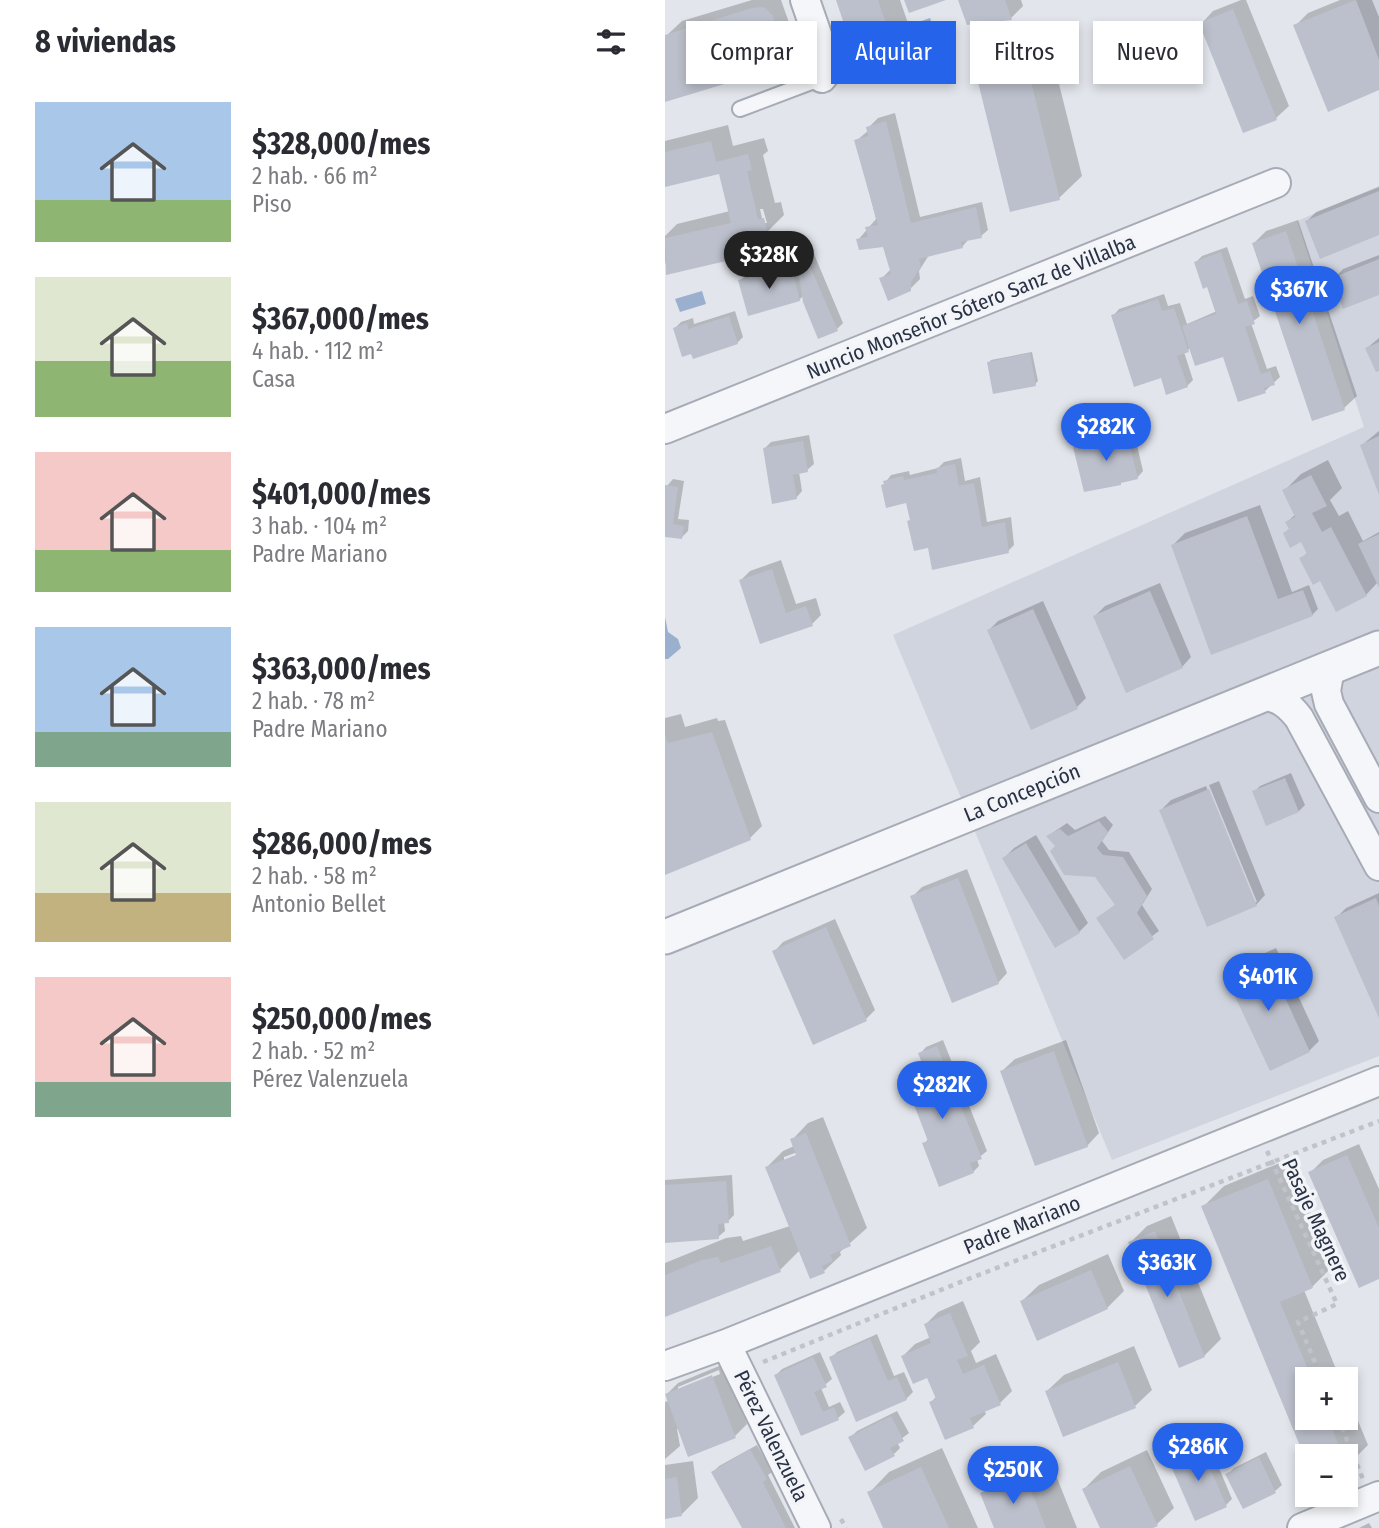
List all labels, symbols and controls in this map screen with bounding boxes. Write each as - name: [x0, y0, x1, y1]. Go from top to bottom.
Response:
- chip: Comprar: [686, 21, 817, 84]
- chip: Alquilar: [831, 21, 956, 84]
- chip: Filtros: [970, 21, 1079, 84]
- chip: Nuevo: [1093, 21, 1203, 84]
- icon: filters: [592, 23, 630, 61]
- text: 8 viviendas: [35, 24, 176, 60]
- text: $328,000/mes: [252, 126, 431, 162]
- icon: home: [91, 130, 175, 214]
- text: 2 hab. · 66 m²: [252, 162, 378, 190]
- text: Piso: [252, 190, 292, 218]
- street label: Nuncio Monseñor Sótero Sanz de Villalba: [803, 229, 1139, 385]
- pin: $328K: [720, 232, 818, 291]
- text: $328K: [740, 240, 798, 268]
- pin: $367K: [1250, 266, 1348, 326]
- text: $367K: [1270, 275, 1328, 303]
- text: $367,000/mes: [252, 301, 429, 337]
- icon: home: [91, 305, 175, 389]
- text: 4 hab. · 112 m²: [252, 337, 384, 365]
- text: Casa: [252, 365, 296, 393]
- pin: $282K: [1057, 404, 1155, 463]
- text: $282K: [1077, 412, 1135, 440]
- text: $401,000/mes: [252, 476, 431, 512]
- icon: home: [91, 480, 175, 564]
- text: 3 hab. · 104 m²: [252, 512, 387, 540]
- text: Padre Mariano: [252, 540, 388, 568]
- text: $363,000/mes: [252, 651, 431, 687]
- icon: home: [91, 655, 175, 739]
- text: 2 hab. · 78 m²: [252, 687, 375, 715]
- text: Padre Mariano: [252, 715, 388, 743]
- street label: La Concepción: [960, 758, 1084, 828]
- text: $286,000/mes: [252, 826, 432, 862]
- icon: home: [91, 830, 175, 914]
- text: 2 hab. · 58 m²: [252, 862, 377, 890]
- text: Antonio Bellet: [252, 890, 386, 918]
- pin: $401K: [1219, 954, 1317, 1013]
- text: $401K: [1239, 962, 1297, 990]
- text: $250,000/mes: [252, 1001, 432, 1037]
- icon: home: [91, 1005, 175, 1089]
- text: 2 hab. · 52 m²: [252, 1037, 375, 1065]
- pin: $282K: [893, 1062, 991, 1121]
- text: Pérez Valenzuela: [252, 1065, 409, 1093]
- text: $282K: [913, 1070, 971, 1098]
- street label: Pasaje Magnere: [1276, 1154, 1356, 1286]
- street label: Padre Mariano: [960, 1190, 1084, 1260]
- pin: $363K: [1118, 1240, 1216, 1299]
- text: $363K: [1138, 1248, 1196, 1276]
- street label: Pérez Valenzuela: [728, 1366, 814, 1506]
- map controls: [1295, 1367, 1358, 1507]
- button: +: [1295, 1367, 1358, 1430]
- pin: $286K: [1149, 1424, 1247, 1483]
- text: $286K: [1168, 1432, 1228, 1460]
- button: −: [1295, 1444, 1358, 1507]
- pin: $250K: [964, 1446, 1062, 1506]
- text: $250K: [983, 1455, 1043, 1483]

